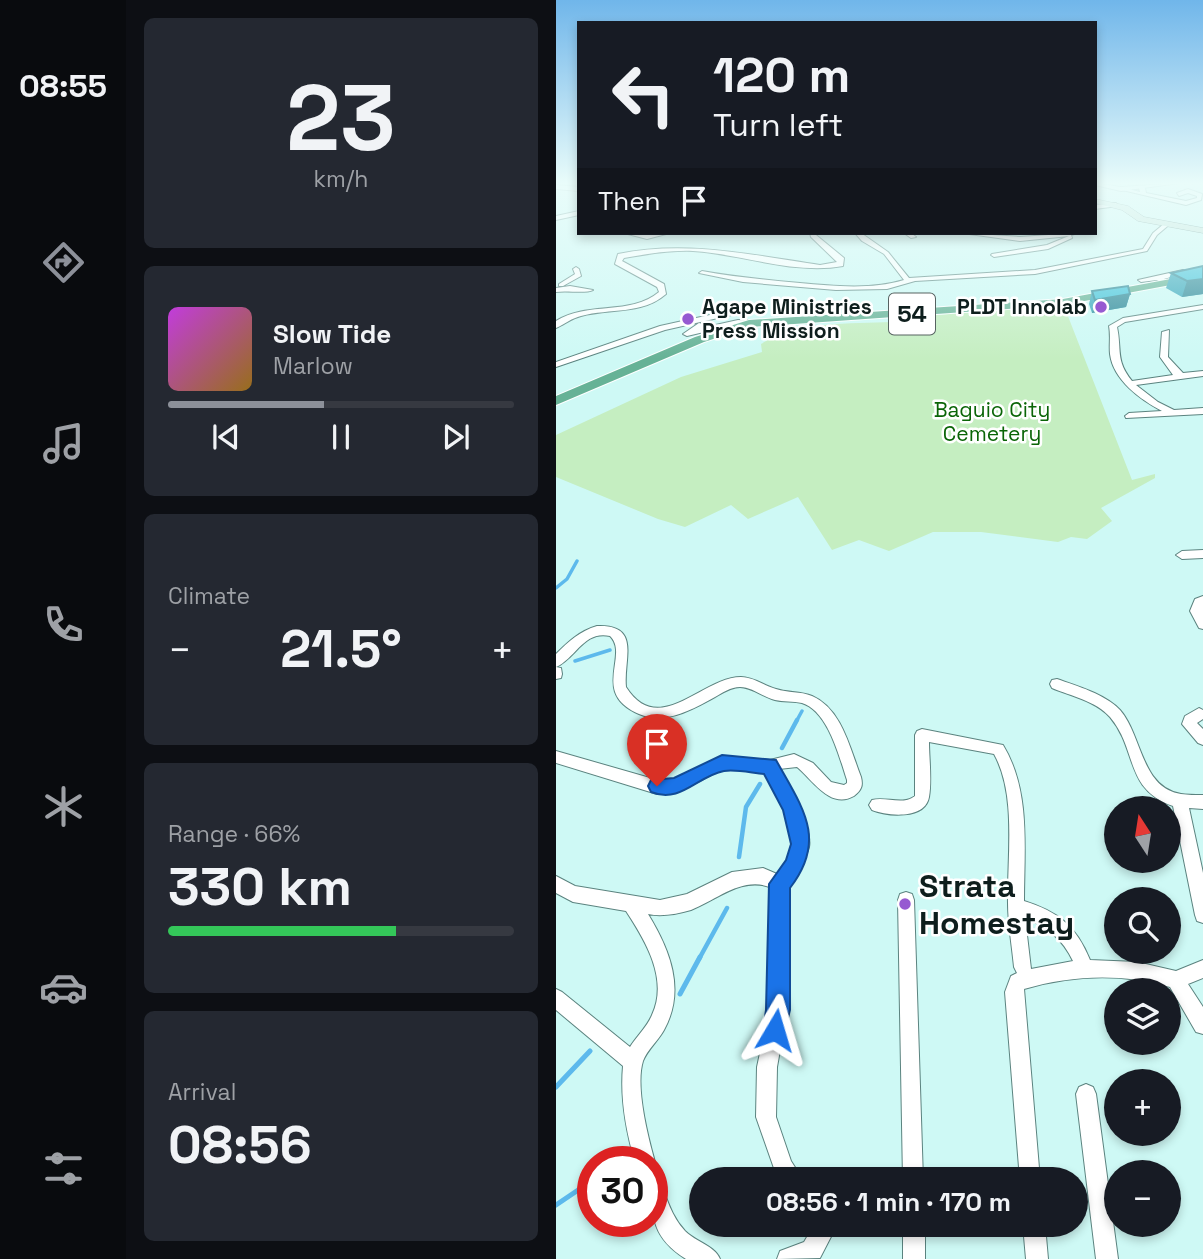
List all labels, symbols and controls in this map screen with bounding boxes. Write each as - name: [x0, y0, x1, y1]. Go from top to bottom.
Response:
- text: 120 m: [713, 44, 850, 106]
- icon: left: [598, 49, 689, 140]
- text: 23: [286, 60, 396, 177]
- text: 08:55: [19, 66, 107, 106]
- text: Turn left: [713, 105, 843, 145]
- text: km/h: [314, 164, 368, 194]
- icon: arrive: [675, 182, 713, 220]
- text: Then: [598, 184, 661, 218]
- icon: directions: [39, 238, 88, 287]
- place label: Agape Ministries Press Mission: [702, 293, 872, 344]
- road number: 54: [889, 293, 935, 334]
- place label: PLDT Innolab: [957, 293, 1087, 320]
- marker: PLDT Innolab: [1093, 299, 1109, 315]
- marker: Agape Ministries Press Mission: [680, 311, 696, 327]
- text: Slow Tide: [273, 317, 391, 351]
- text: Marlow: [273, 351, 353, 381]
- park label: Baguio City Cemetery: [934, 396, 1050, 447]
- icon: previous: [207, 418, 245, 456]
- icon: pause: [322, 418, 360, 456]
- icon: next: [437, 418, 475, 456]
- icon: music: [39, 419, 88, 468]
- text: Climate: [168, 581, 250, 611]
- icon: phone: [39, 600, 88, 649]
- text: 21.5°: [280, 616, 402, 682]
- text: −: [168, 626, 192, 674]
- text: +: [490, 626, 514, 674]
- pin: [627, 714, 687, 786]
- icon: arrive: [638, 725, 676, 763]
- icon: climate: [39, 782, 88, 831]
- north arrow: [1104, 796, 1181, 873]
- map controls: [1104, 796, 1181, 1237]
- text: Range · 66%: [168, 819, 300, 849]
- text: 330 km: [168, 854, 352, 920]
- place label: Strata Homestay: [919, 866, 1074, 943]
- button: search: [1104, 887, 1181, 964]
- marker: Strata Homestay: [897, 896, 913, 912]
- icon: car: [39, 963, 88, 1012]
- button: layers: [1104, 978, 1181, 1055]
- position arrow: [738, 993, 812, 1067]
- button: +: [1104, 1069, 1181, 1146]
- text: Arrival: [168, 1077, 236, 1107]
- text: 08:56: [168, 1112, 312, 1178]
- icon: filters: [39, 1144, 88, 1193]
- speed limit sign: 30: [577, 1146, 668, 1237]
- button: −: [1104, 1160, 1181, 1237]
- text: 08:56 · 1 min · 170 m: [766, 1185, 1011, 1219]

